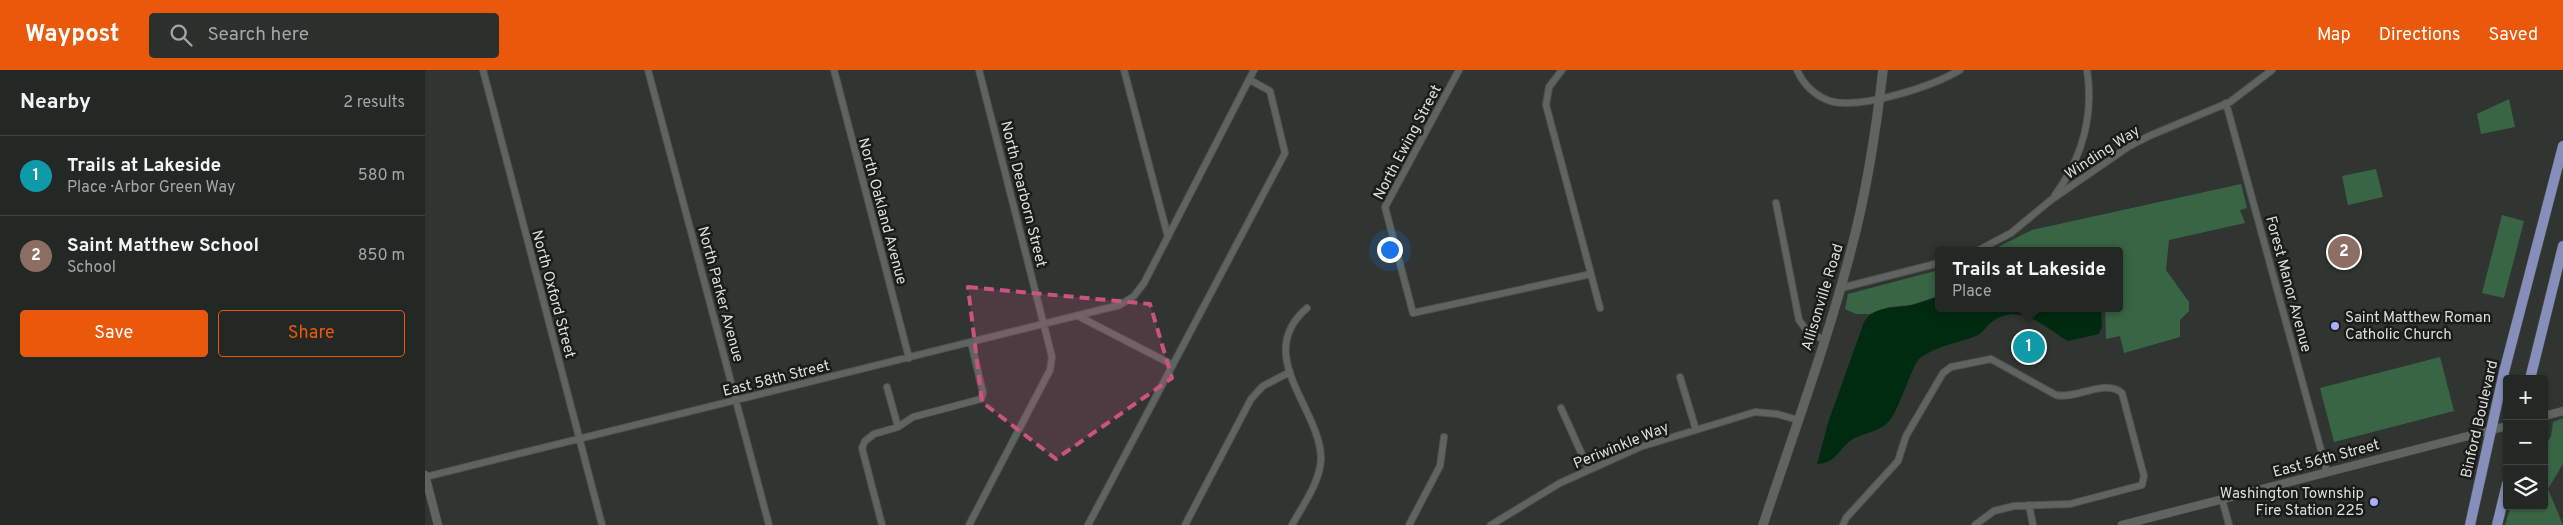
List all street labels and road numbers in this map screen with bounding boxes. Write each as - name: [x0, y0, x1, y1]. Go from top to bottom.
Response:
- street label: North Ewing Street: [1370, 82, 1447, 204]
- street label: North Dearborn Street: [995, 119, 1050, 270]
- street label: Winding Way: [2062, 122, 2144, 185]
- street label: North Oakland Avenue: [853, 136, 910, 287]
- street label: Forest Manor Avenue: [2260, 214, 2315, 355]
- street label: North Parker Avenue: [692, 224, 747, 364]
- street label: North Oxford Street: [526, 228, 579, 361]
- street label: Allisonville Road: [1798, 242, 1849, 353]
- street label: East 58th Street: [721, 357, 832, 402]
- street label: Binford Boulevard: [2458, 359, 2503, 480]
- street label: Periwinkle Way: [1571, 419, 1672, 474]
- street label: East 56th Street: [2271, 436, 2382, 483]

